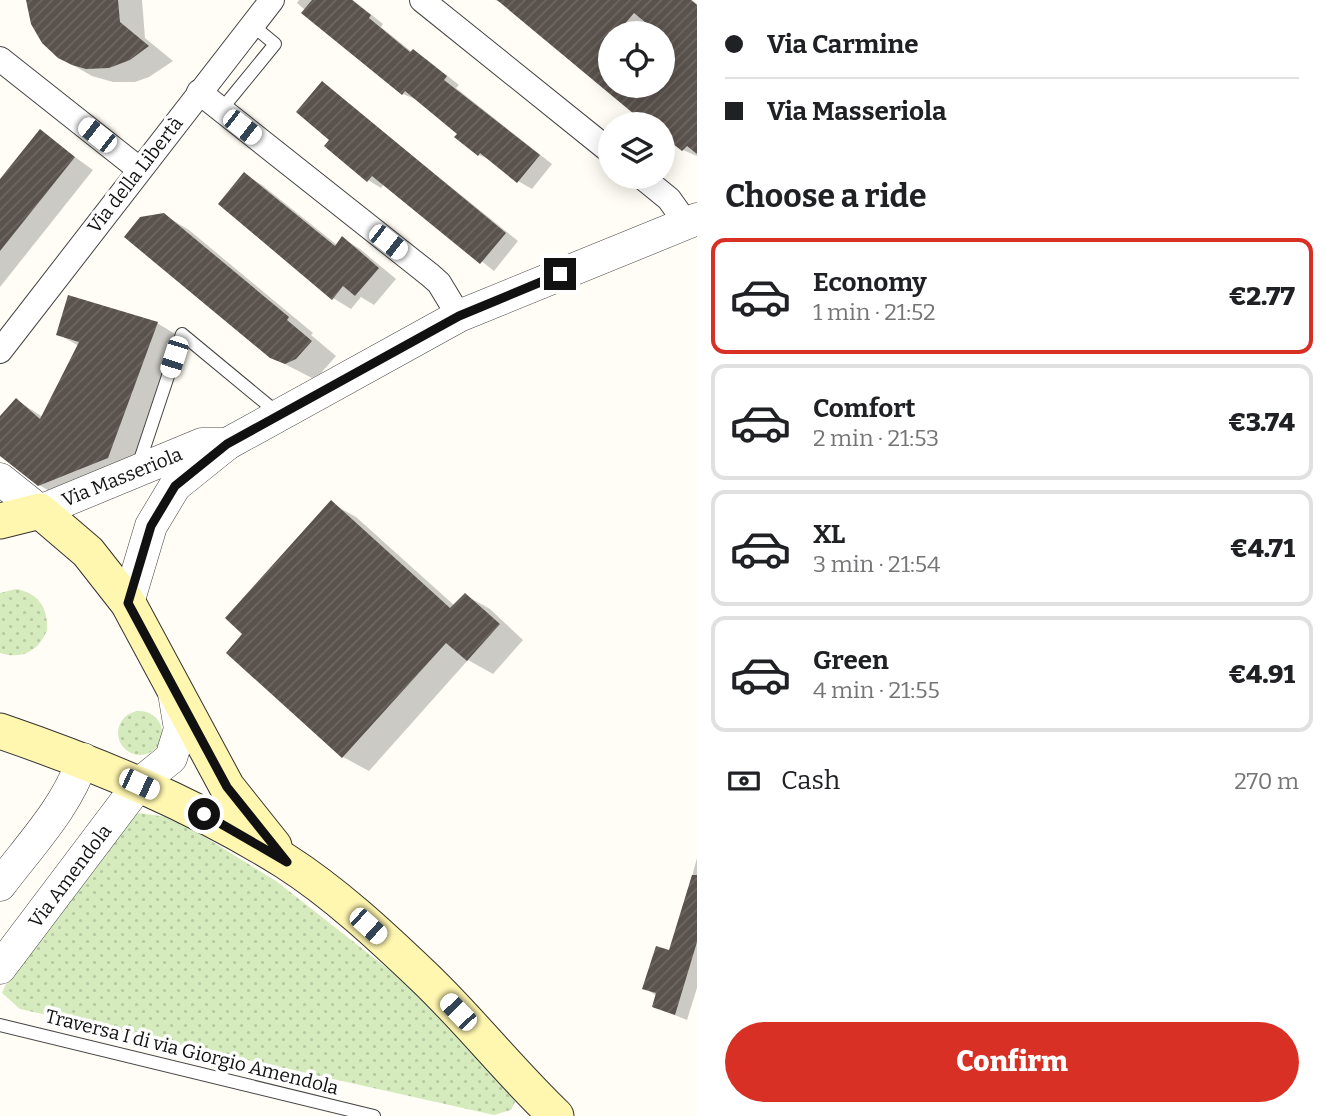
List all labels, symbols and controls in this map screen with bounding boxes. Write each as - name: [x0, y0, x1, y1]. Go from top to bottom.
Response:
- map controls: [598, 21, 675, 189]
- button: locate: [598, 21, 675, 98]
- text: Via Carmine: [767, 29, 919, 60]
- text: Via Masseriola: [767, 96, 947, 127]
- car: [219, 106, 266, 148]
- street label: Via della Libertà: [82, 112, 188, 238]
- button: layers: [598, 112, 675, 189]
- car: [74, 114, 121, 156]
- text: Choose a ride: [725, 177, 926, 215]
- car: [365, 221, 412, 263]
- route end: [544, 258, 576, 290]
- icon: car: [729, 265, 792, 328]
- text: Economy: [813, 267, 927, 298]
- text: €2.77: [1229, 281, 1295, 312]
- text: 1 min · 21:52: [813, 298, 935, 326]
- car: [158, 334, 191, 380]
- icon: car: [729, 391, 792, 454]
- text: Comfort: [813, 393, 916, 424]
- text: €3.74: [1228, 407, 1295, 438]
- text: 2 min · 21:53: [813, 424, 939, 452]
- street label: Via Masseriola: [58, 442, 186, 512]
- icon: car: [729, 517, 792, 580]
- text: XL: [813, 519, 845, 550]
- text: €4.71: [1230, 533, 1295, 564]
- text: 3 min · 21:54: [813, 550, 941, 578]
- icon: car: [729, 643, 792, 706]
- text: Green: [813, 645, 889, 676]
- text: €4.91: [1228, 659, 1295, 690]
- text: 4 min · 21:55: [813, 676, 940, 704]
- icon: cash: [725, 762, 763, 800]
- text: Cash: [781, 765, 840, 796]
- car: [116, 766, 163, 802]
- text: 270 m: [1234, 767, 1299, 795]
- route start: [188, 798, 220, 830]
- street label: Via Amendola: [24, 819, 117, 932]
- car: [346, 904, 391, 948]
- car: [436, 990, 481, 1034]
- street label: Traversa I di via Giorgio Amendola: [43, 1004, 342, 1100]
- button: Confirm: [725, 1022, 1299, 1102]

